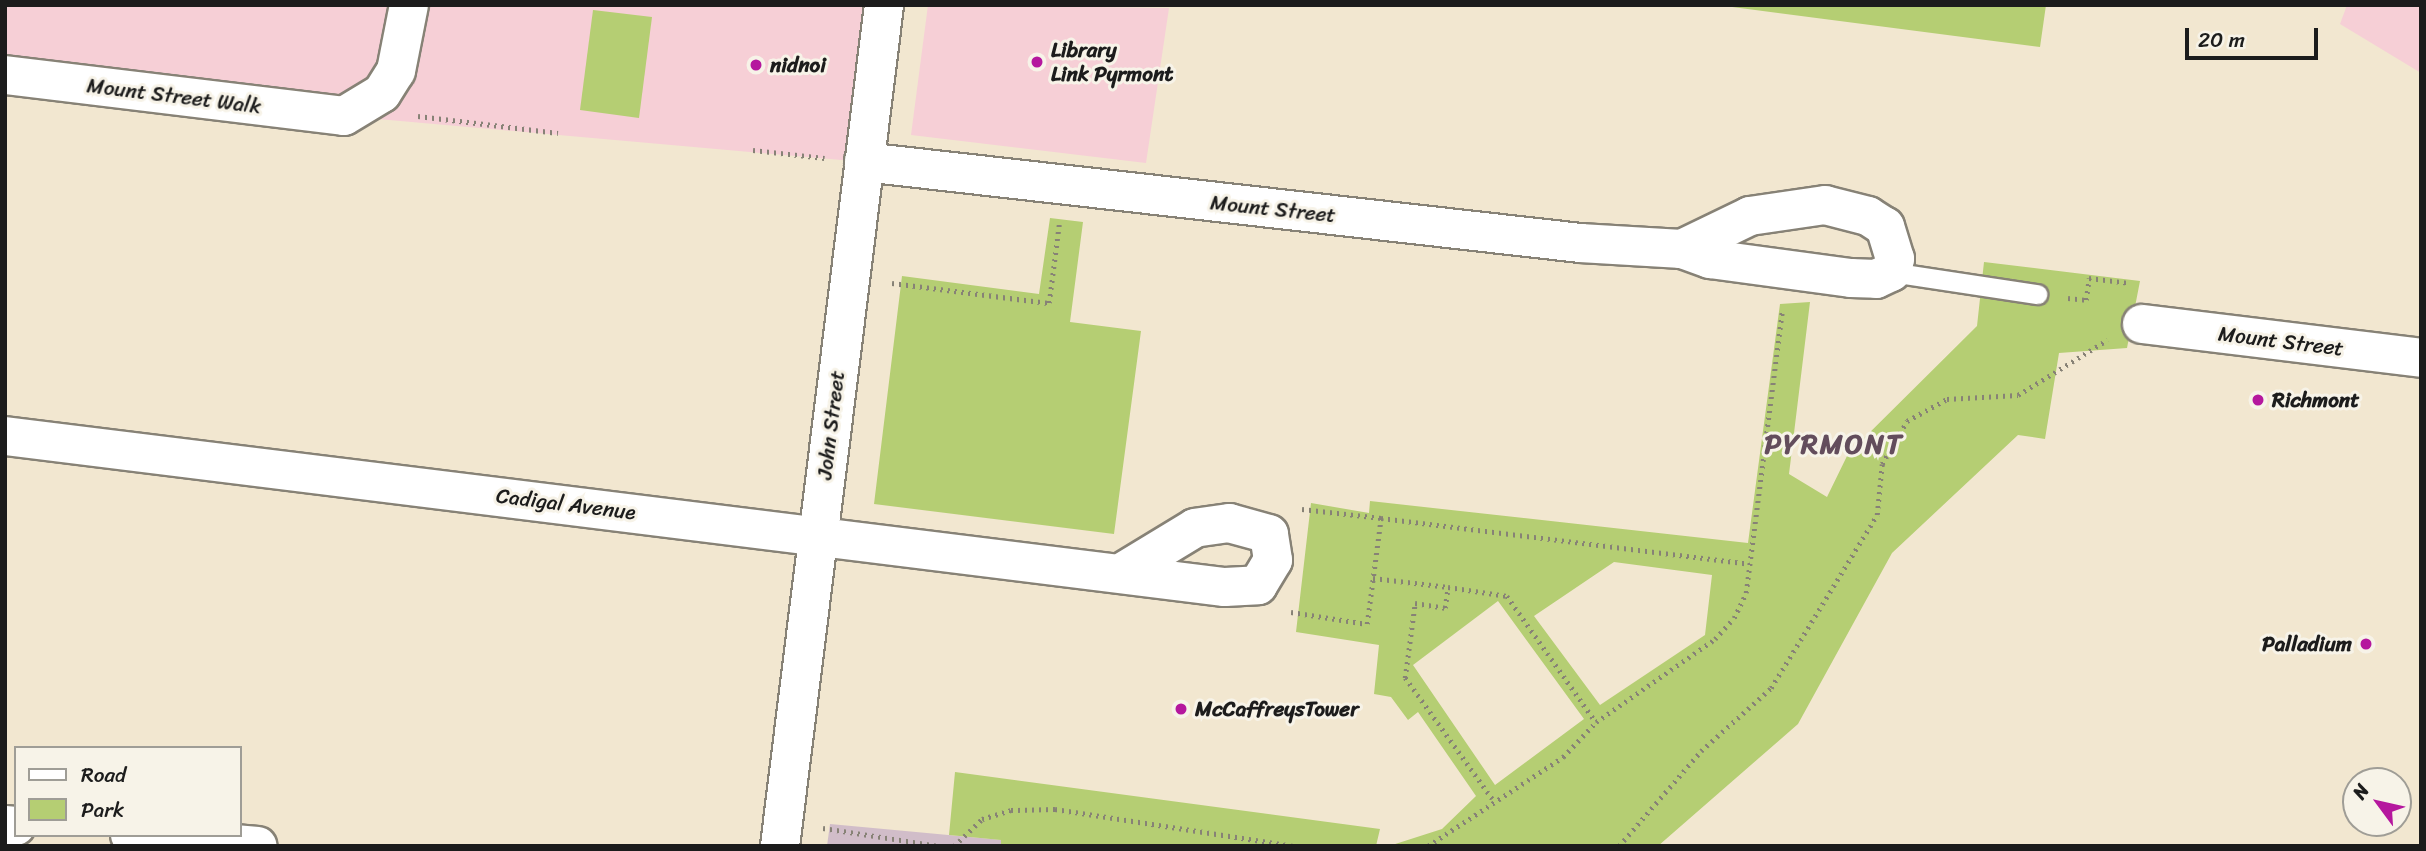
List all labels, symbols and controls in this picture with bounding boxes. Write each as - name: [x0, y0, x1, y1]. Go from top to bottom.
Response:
- scale bar: [2188, 14, 2321, 58]
- text: 20 m: [2198, 21, 2245, 59]
- place label: Library Link Pyrmont: [1051, 37, 1174, 87]
- place label: nidnoi: [770, 52, 826, 78]
- marker: Library Link Pyrmont: [1029, 54, 1045, 70]
- marker: nidnoi: [748, 57, 764, 73]
- street label: Mount Street Walk: [85, 73, 263, 119]
- street label: Mount Street: [1209, 190, 1337, 228]
- street label: Mount Street: [2217, 321, 2345, 361]
- street label: John Street: [812, 369, 850, 481]
- place label: Richmont: [2272, 387, 2359, 413]
- marker: Richmont: [2250, 392, 2266, 408]
- district label: PYRMONT: [1766, 427, 1902, 461]
- street label: Cadigal Avenue: [495, 483, 637, 525]
- place label: Palladium: [2262, 631, 2352, 657]
- marker: Palladium: [2358, 636, 2374, 652]
- place label: McCaffreysTower: [1195, 696, 1359, 722]
- marker: McCaffreysTower: [1173, 701, 1189, 717]
- legend: [14, 746, 242, 837]
- text: Road: [81, 756, 126, 794]
- north arrow: [2342, 767, 2412, 837]
- text: N: [2343, 777, 2378, 806]
- text: Park: [81, 791, 124, 829]

